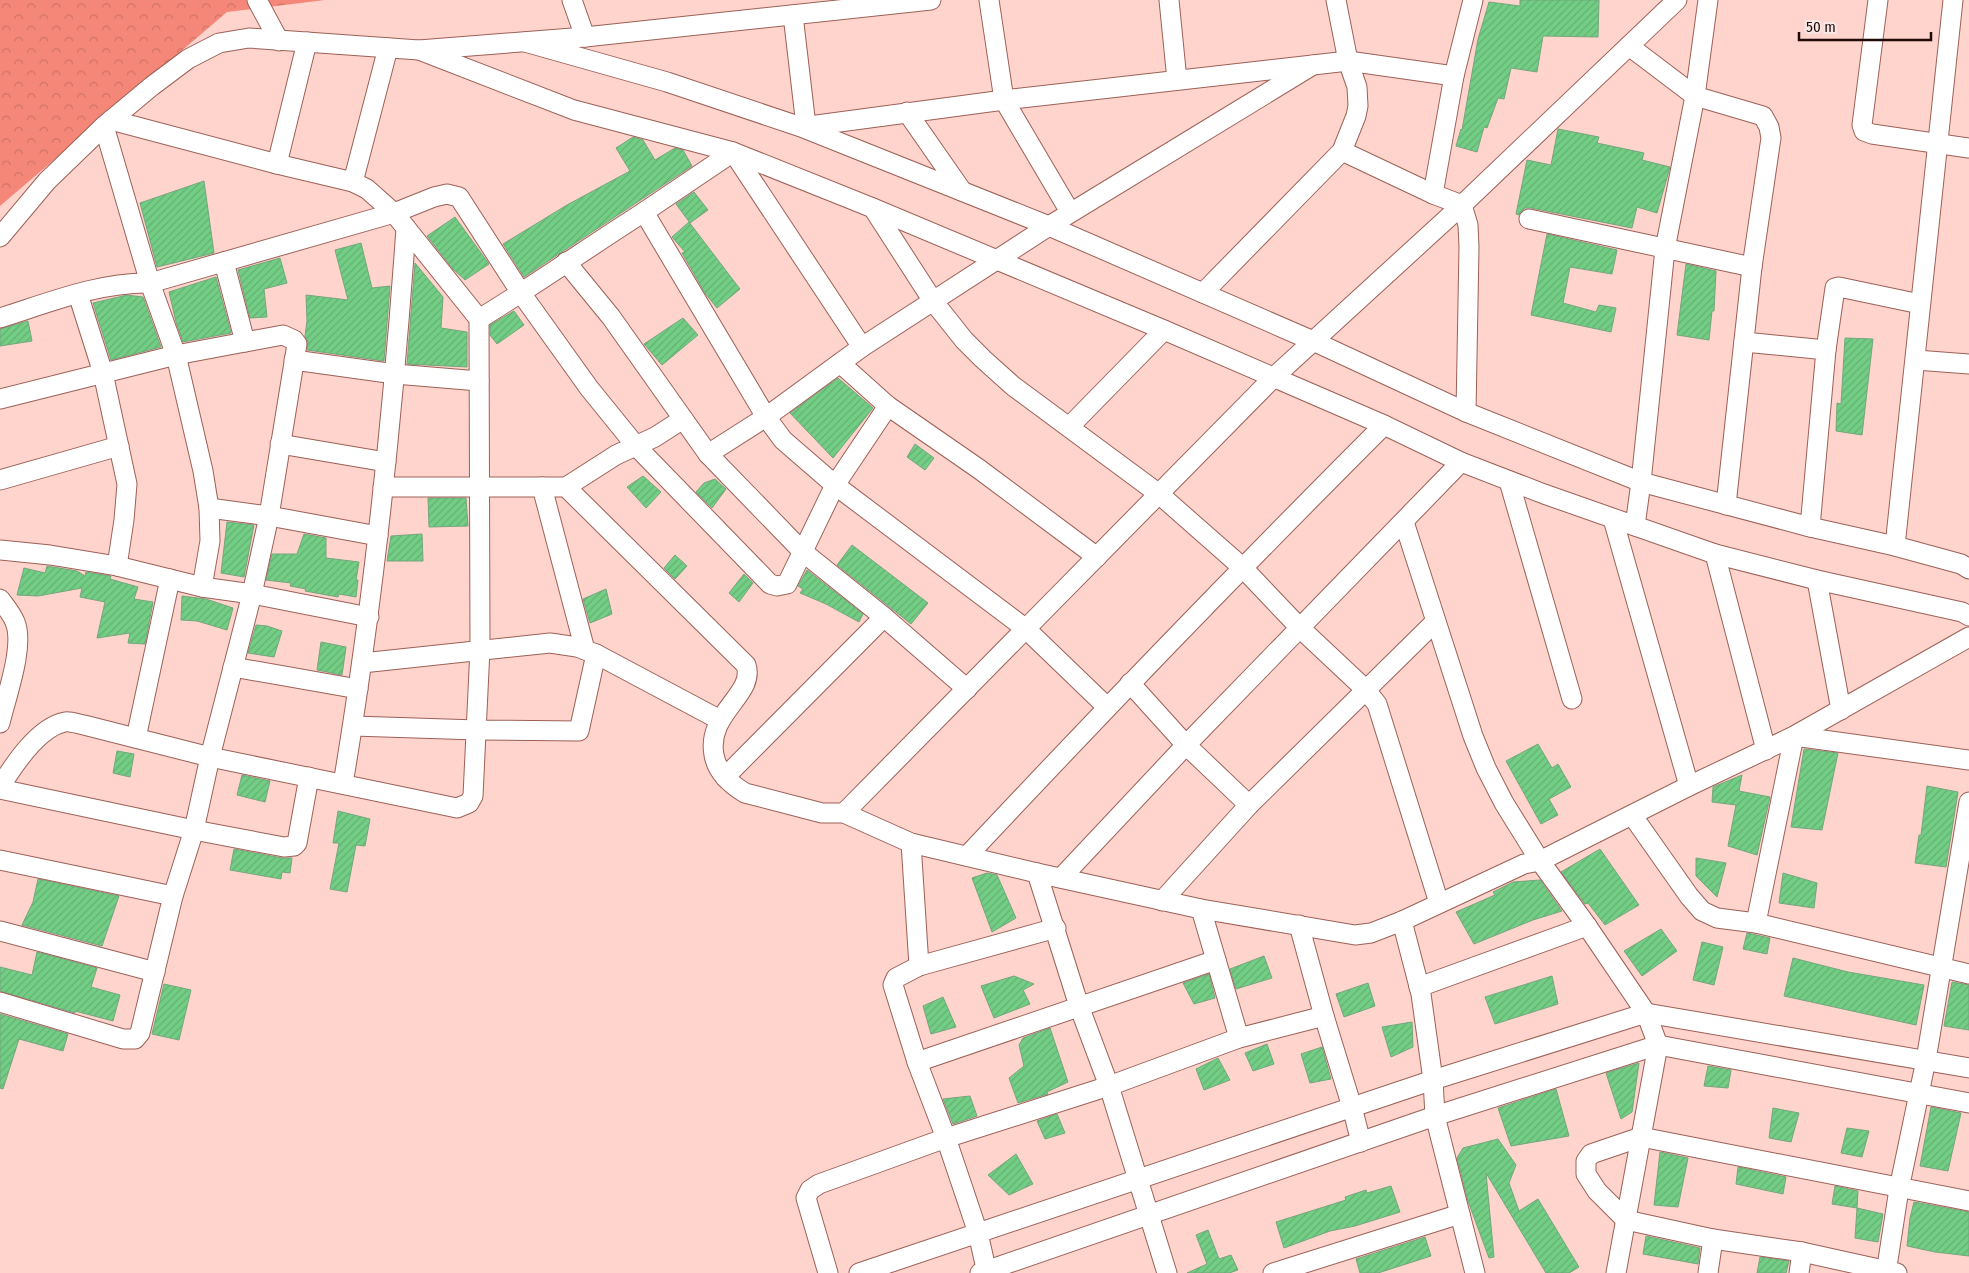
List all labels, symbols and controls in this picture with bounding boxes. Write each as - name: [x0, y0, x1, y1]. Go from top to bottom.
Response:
- scale bar: [1799, 10, 1932, 42]
- text: 50 m: [1806, 18, 1836, 36]

